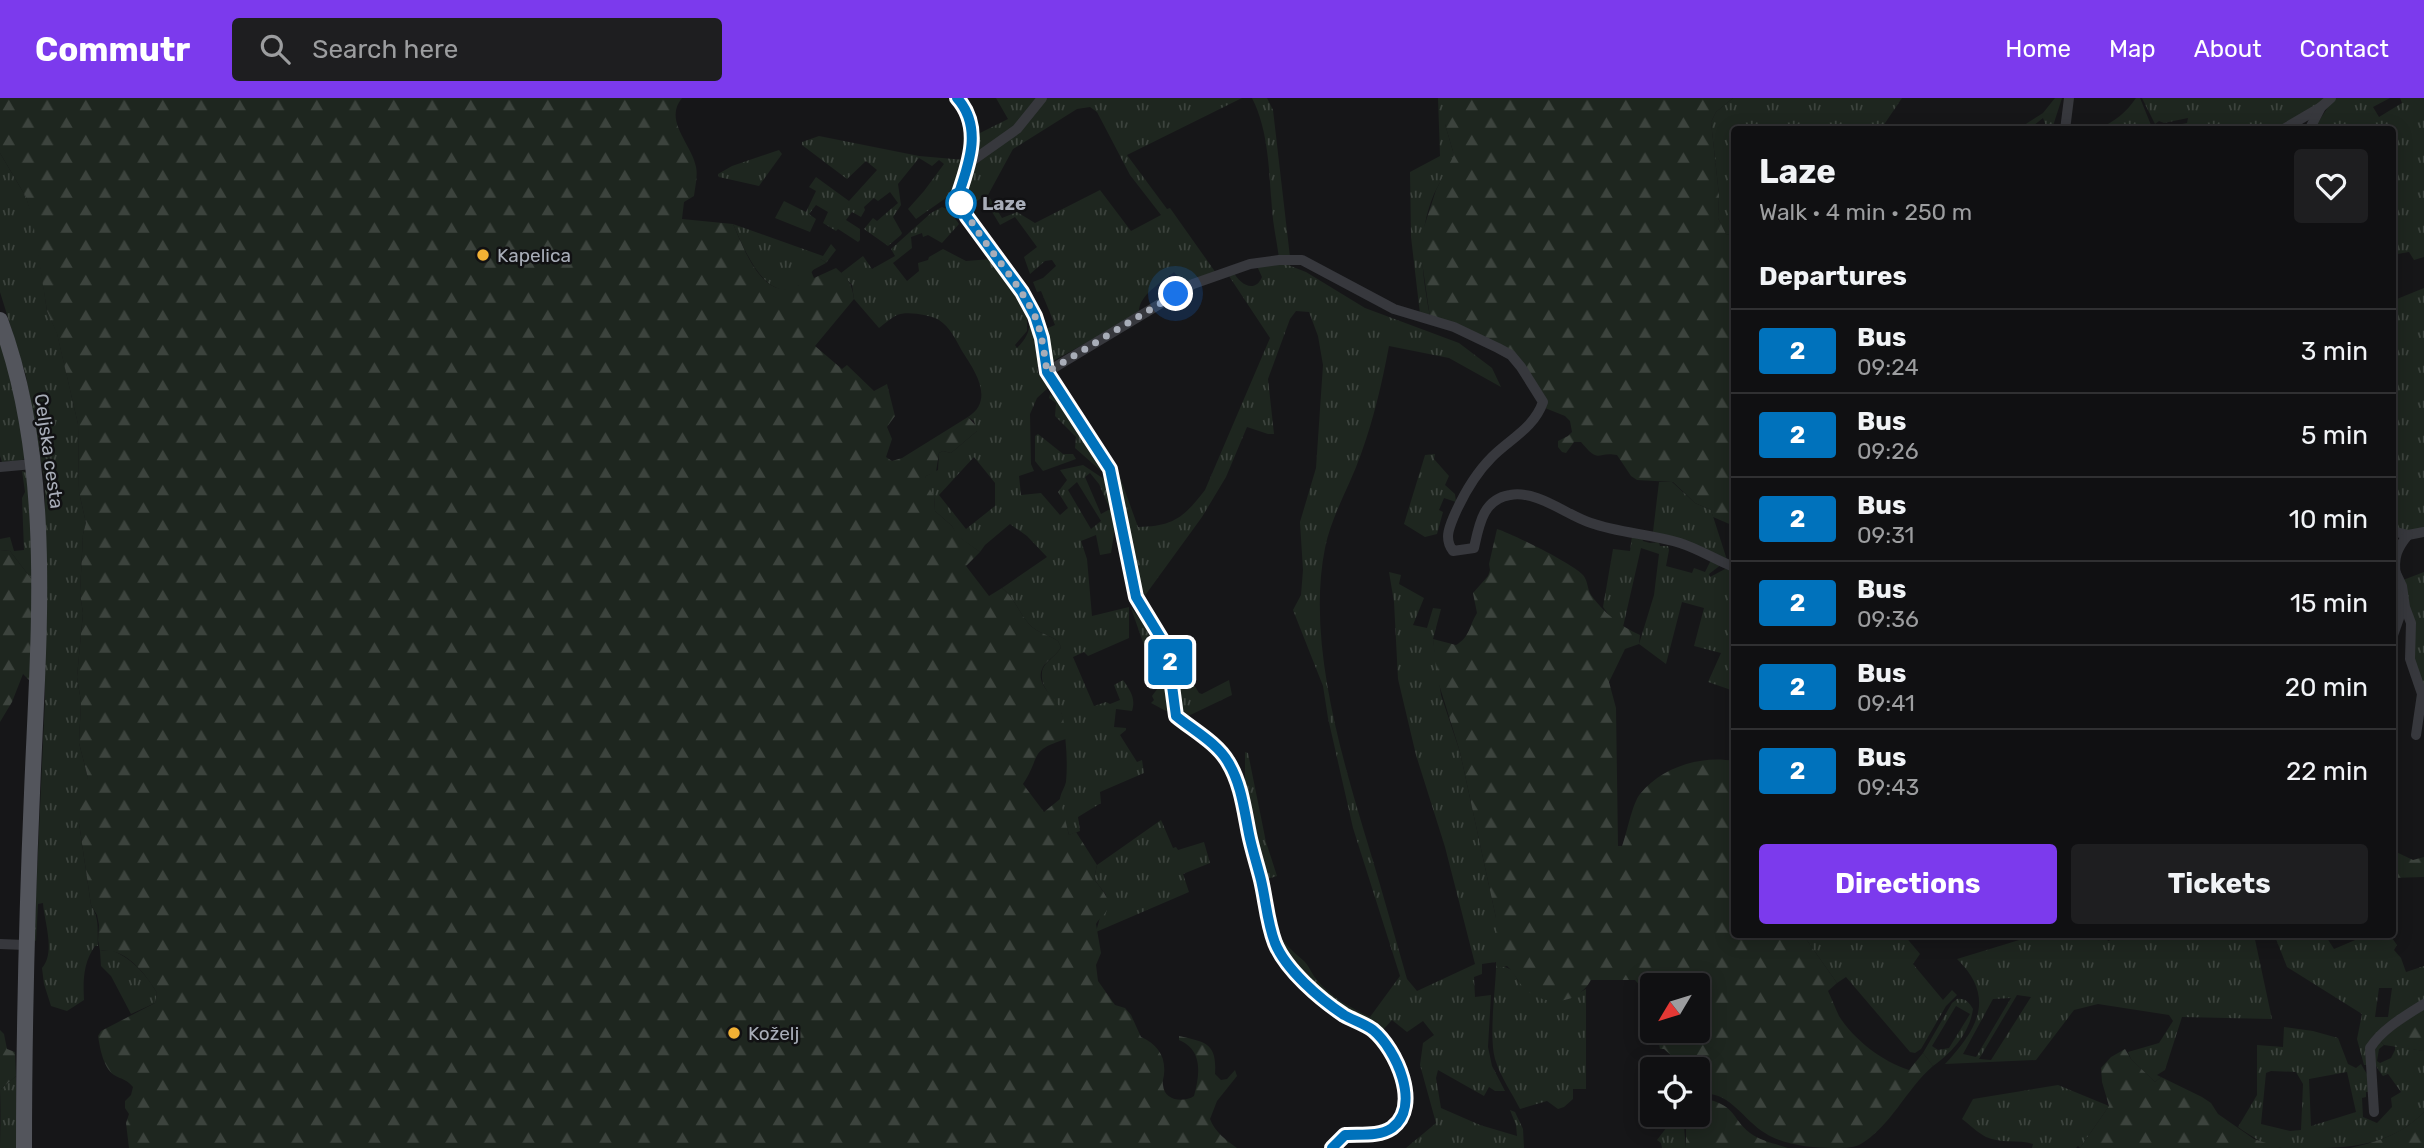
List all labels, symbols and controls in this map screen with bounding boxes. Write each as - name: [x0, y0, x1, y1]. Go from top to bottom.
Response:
- search box: [232, 18, 722, 81]
- text: Commutr: [35, 30, 190, 69]
- icon: search: [256, 30, 294, 68]
- text: Search here: [312, 34, 458, 65]
- text: Home: [2005, 35, 2071, 63]
- text: Map: [2109, 35, 2156, 63]
- text: About: [2194, 35, 2262, 63]
- text: Contact: [2300, 35, 2389, 63]
- button: heart: [2294, 149, 2368, 223]
- text: Laze: [1759, 152, 1836, 191]
- marker: Laze: [946, 188, 976, 218]
- place label: Laze: [982, 192, 1026, 215]
- text: Walk · 4 min · 250 m: [1759, 198, 1972, 226]
- place label: Kapelica: [497, 244, 571, 267]
- marker: Kapelica: [475, 247, 491, 263]
- text: Departures: [1759, 261, 1907, 292]
- your location: [1158, 276, 1193, 311]
- text: Bus: [1857, 322, 1906, 353]
- text: 3 min: [2301, 336, 2368, 367]
- text: 2: [1790, 337, 1805, 365]
- text: 09:24: [1857, 353, 1919, 381]
- street label: Celjska cesta: [30, 392, 68, 510]
- text: Bus: [1857, 406, 1906, 437]
- text: 5 min: [2301, 420, 2368, 451]
- text: 2: [1790, 421, 1805, 449]
- text: 09:26: [1857, 437, 1919, 465]
- text: Bus: [1857, 490, 1906, 521]
- text: 10 min: [2289, 504, 2368, 535]
- text: 2: [1790, 505, 1805, 533]
- text: 09:31: [1857, 521, 1914, 549]
- text: Bus: [1857, 574, 1906, 605]
- text: 15 min: [2290, 588, 2368, 619]
- text: 2: [1790, 589, 1805, 617]
- text: 09:36: [1857, 605, 1919, 633]
- line badge: 2: [1147, 639, 1193, 685]
- text: 2: [1162, 648, 1178, 676]
- text: Bus: [1857, 658, 1906, 689]
- text: 20 min: [2285, 672, 2368, 703]
- text: 2: [1790, 673, 1805, 701]
- text: 09:41: [1857, 689, 1915, 717]
- text: Bus: [1857, 742, 1906, 773]
- text: 22 min: [2286, 756, 2368, 787]
- text: 2: [1790, 757, 1805, 785]
- text: 09:43: [1857, 773, 1919, 801]
- button: Directions: [1759, 844, 2057, 924]
- button: Tickets: [2071, 844, 2368, 924]
- north arrow: [1640, 973, 1710, 1043]
- map controls: [1640, 973, 1710, 1127]
- place label: Koželj: [748, 1022, 799, 1045]
- marker: Koželj: [726, 1025, 742, 1041]
- button: locate: [1640, 1057, 1710, 1127]

